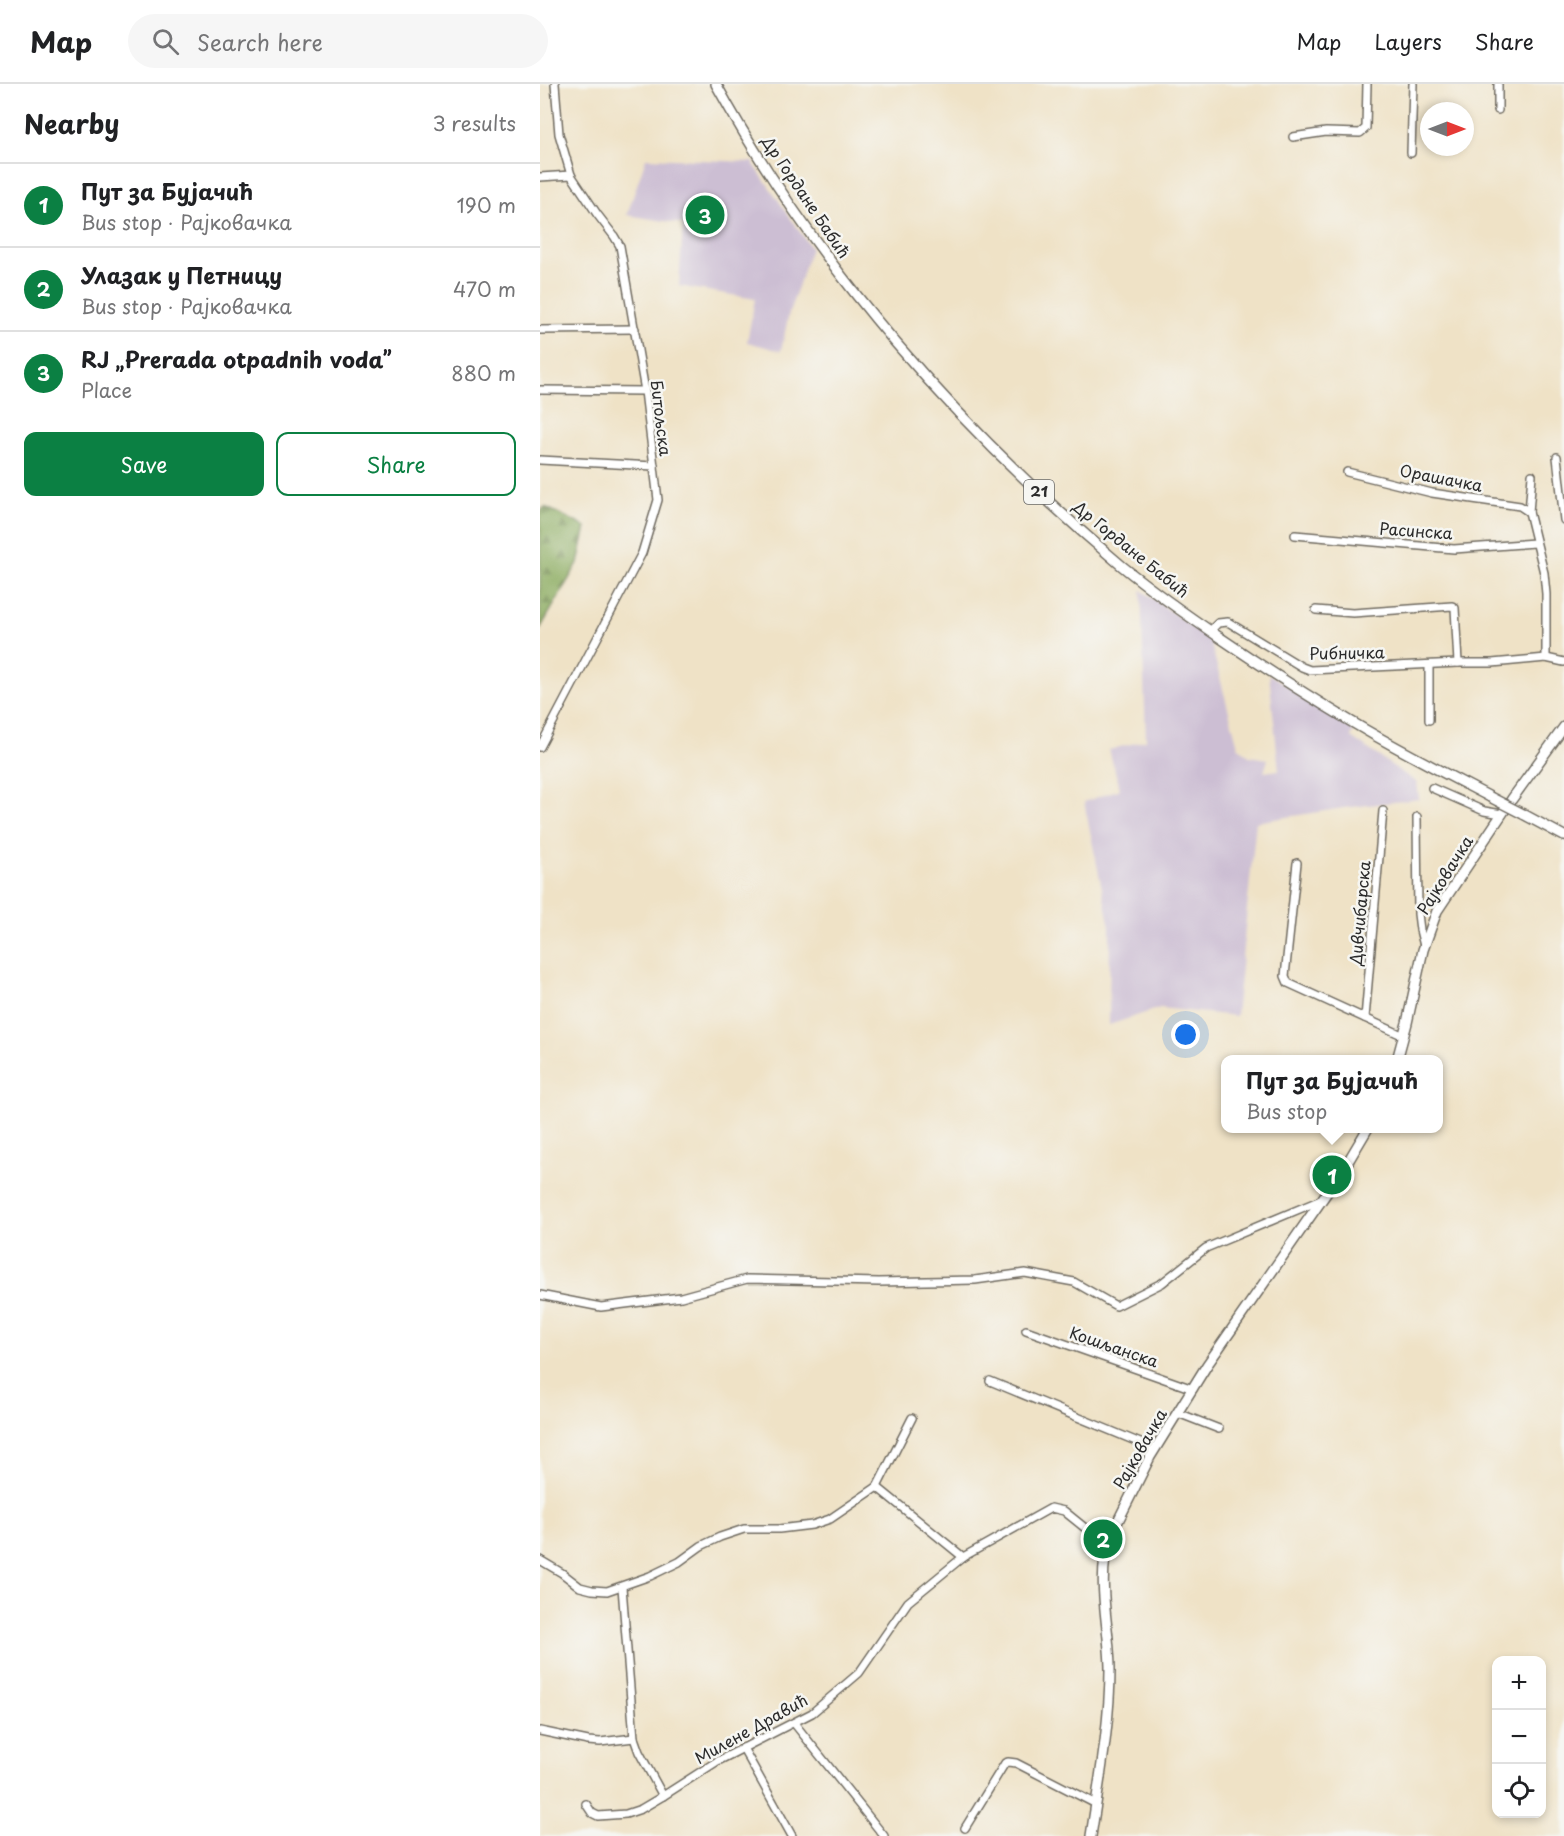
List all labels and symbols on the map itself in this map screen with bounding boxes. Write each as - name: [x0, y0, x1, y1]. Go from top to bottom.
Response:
- north arrow: [1420, 102, 1474, 156]
- street label: Др Гордане Бабић: [756, 130, 857, 262]
- pin: 3: [686, 192, 724, 238]
- street label: Битољска: [645, 379, 679, 457]
- street label: Орашачка: [1398, 457, 1485, 497]
- road number: 21: [1024, 480, 1054, 504]
- street label: Др Гордане Бабић: [1068, 493, 1195, 603]
- street label: Расинска: [1379, 515, 1453, 545]
- street label: Рибничка: [1309, 639, 1385, 665]
- street label: Рајковачка: [1410, 830, 1478, 919]
- street label: Дивчибарска: [1342, 860, 1376, 967]
- your location: [1171, 1020, 1200, 1049]
- pin: 1: [1312, 1152, 1352, 1198]
- street label: Кошљанска: [1067, 1320, 1162, 1372]
- street label: Рајковачка: [1106, 1404, 1172, 1493]
- pin: 2: [1084, 1516, 1122, 1562]
- street label: Милене Дравић: [690, 1687, 811, 1769]

